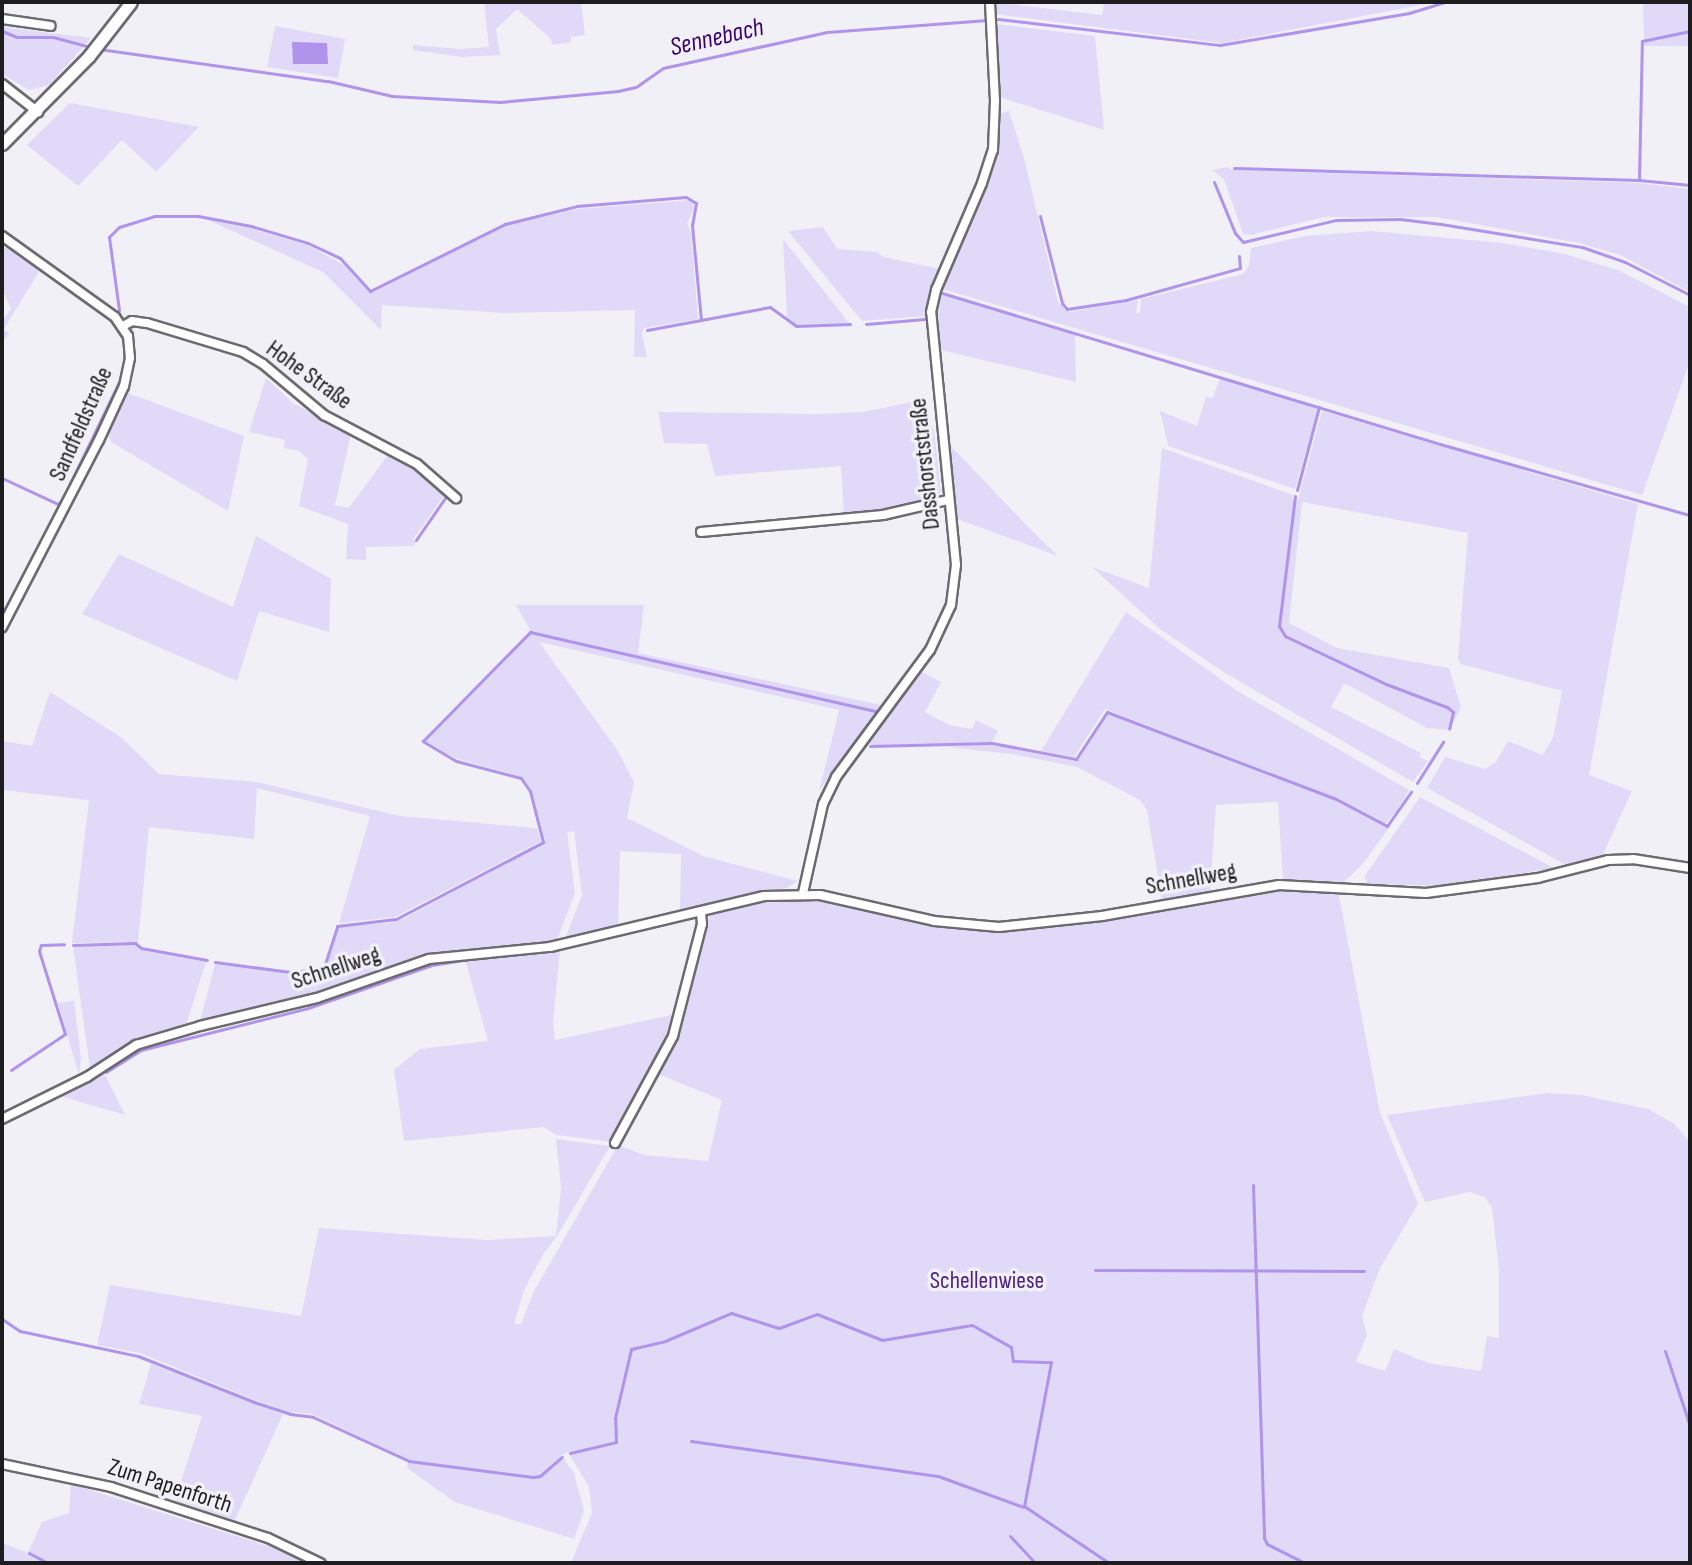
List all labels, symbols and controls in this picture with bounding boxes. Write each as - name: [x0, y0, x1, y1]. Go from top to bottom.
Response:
- water label: Sennebach: [667, 12, 767, 64]
- street label: Hohe Straße: [261, 334, 357, 416]
- street label: Sandfeldstraße: [43, 363, 119, 485]
- street label: Dasshorststraße: [904, 397, 946, 531]
- street label: Schnellweg: [1143, 857, 1239, 901]
- street label: Schnellweg: [288, 940, 384, 996]
- park label: Schellenwiese: [930, 1267, 1044, 1295]
- street label: Zum Papenforth: [104, 1452, 236, 1520]

